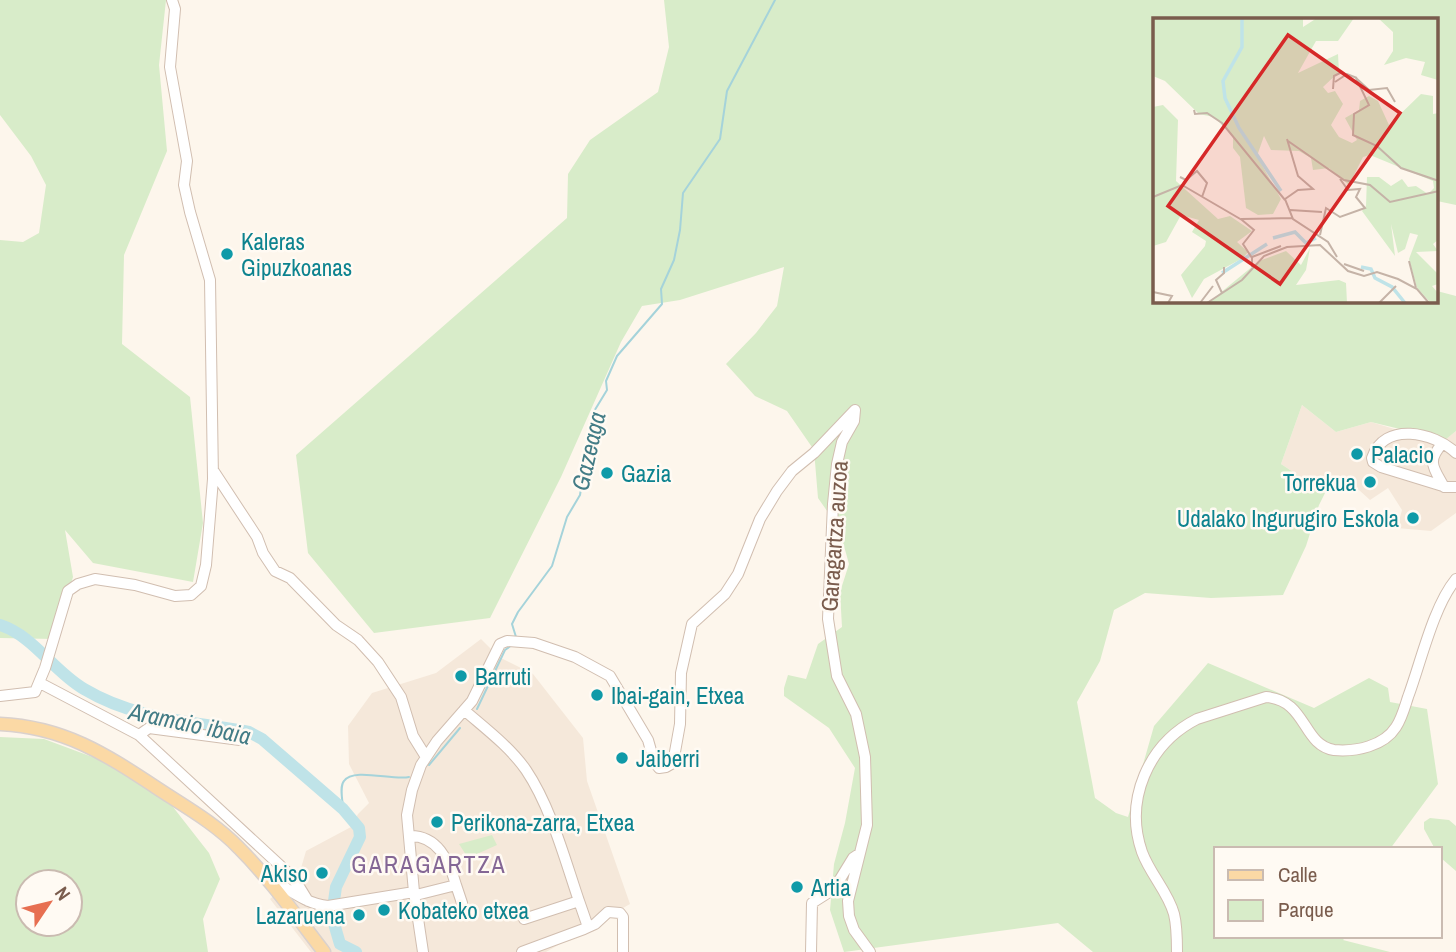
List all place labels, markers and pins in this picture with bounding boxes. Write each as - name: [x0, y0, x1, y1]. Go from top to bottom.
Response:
- place label: Kaleras Gipuzkoanas: [241, 226, 352, 283]
- marker: Kaleras Gipuzkoanas: [219, 246, 235, 262]
- place label: Palacio: [1371, 439, 1434, 470]
- marker: Palacio: [1349, 446, 1365, 462]
- place label: Gazia: [621, 458, 672, 489]
- marker: Gazia: [599, 465, 615, 481]
- place label: Torrekua: [1283, 467, 1357, 498]
- marker: Torrekua: [1362, 474, 1378, 490]
- place label: Udalako Ingurugiro Eskola: [1177, 503, 1400, 534]
- marker: Udalako Ingurugiro Eskola: [1405, 510, 1421, 526]
- place label: Barruti: [475, 661, 532, 692]
- marker: Barruti: [453, 668, 469, 684]
- place label: Ibai-gain, Etxea: [611, 680, 745, 711]
- marker: Ibai-gain, Etxea: [589, 687, 605, 703]
- place label: Jaiberri: [636, 743, 700, 774]
- marker: Jaiberri: [614, 750, 630, 766]
- place label: Perikona-zarra, Etxea: [451, 807, 635, 838]
- marker: Perikona-zarra, Etxea: [429, 814, 445, 830]
- place label: Akiso: [260, 858, 308, 889]
- marker: Akiso: [314, 865, 330, 881]
- place label: Artia: [810, 872, 851, 903]
- marker: Artia: [789, 879, 805, 895]
- place label: Kobateko etxea: [398, 895, 530, 926]
- place label: Lazaruena: [256, 900, 345, 931]
- marker: Kobateko etxea: [376, 902, 392, 918]
- marker: Lazaruena: [351, 907, 367, 923]

